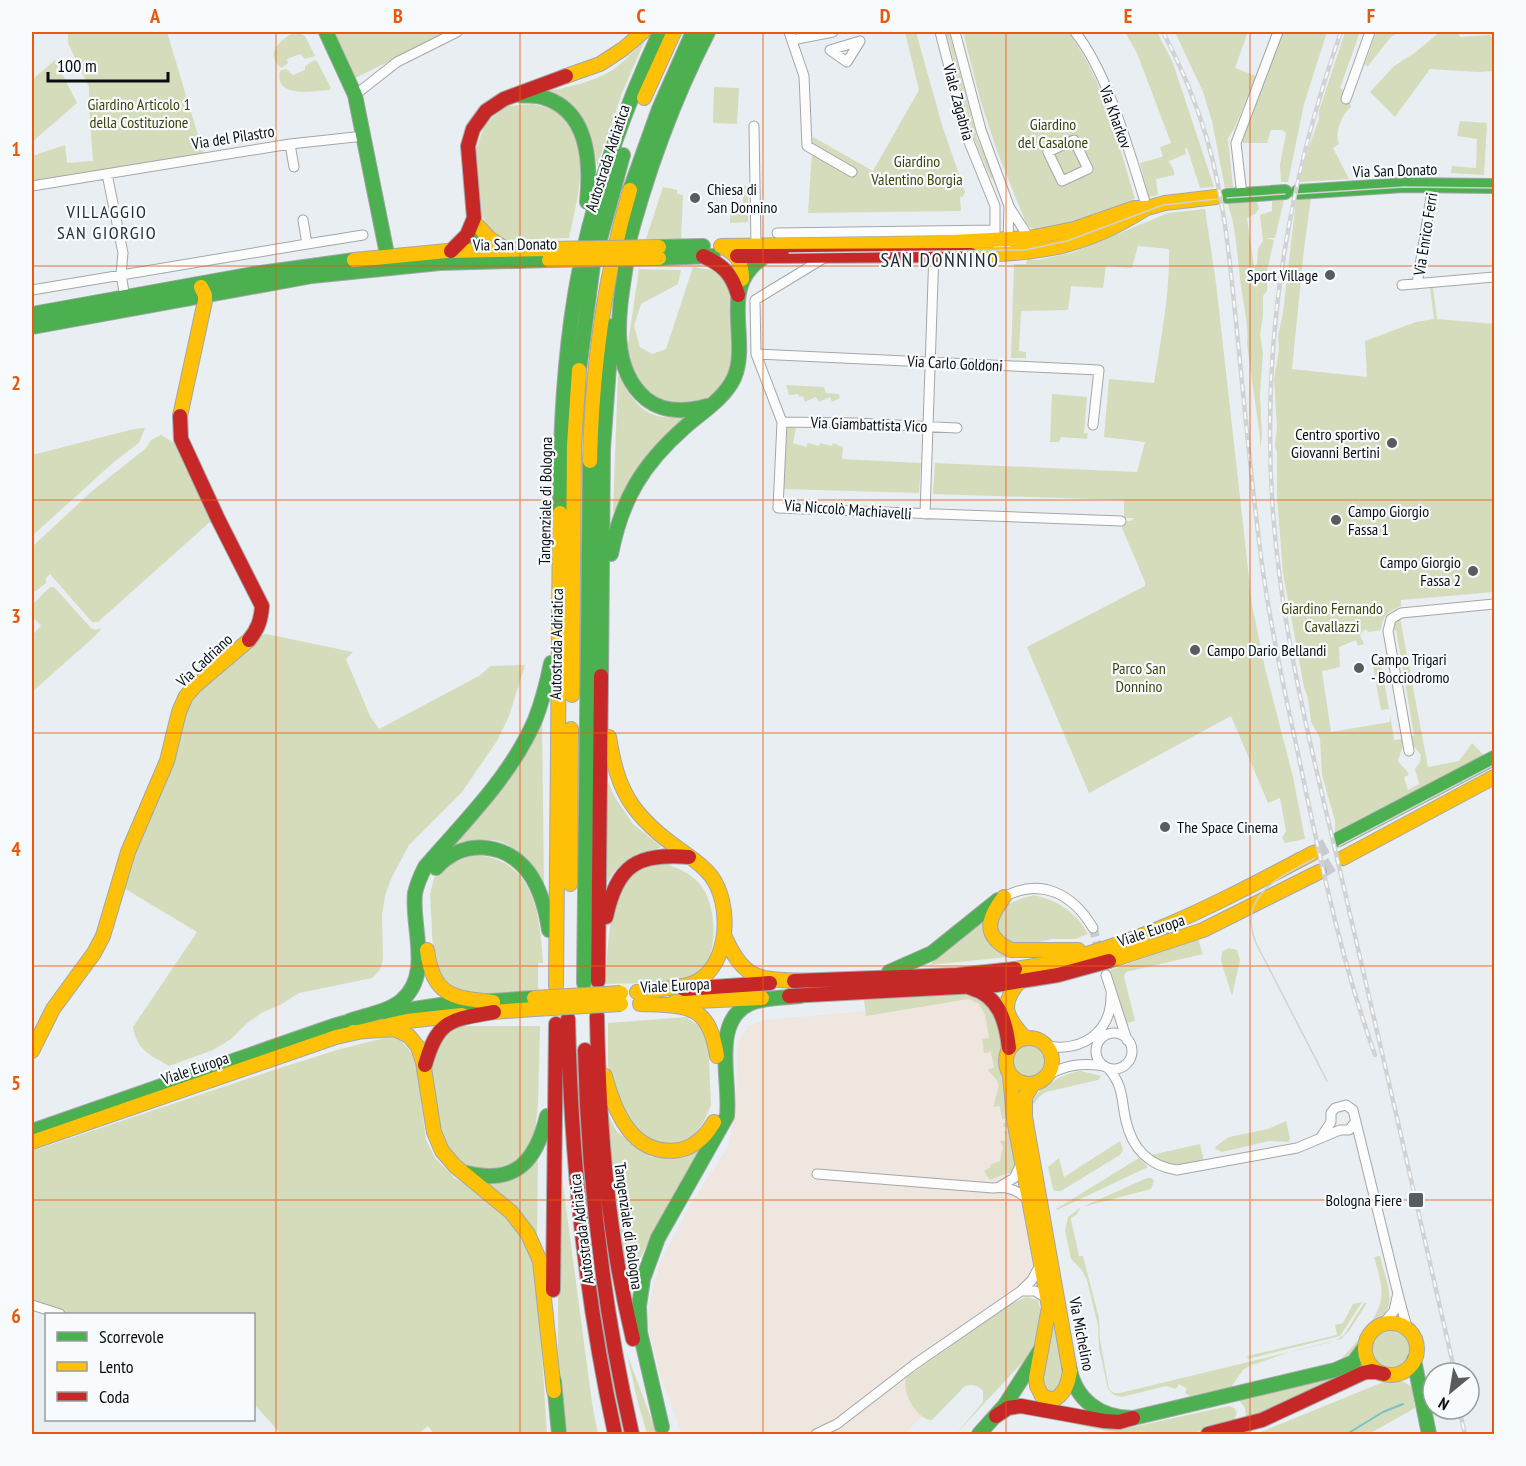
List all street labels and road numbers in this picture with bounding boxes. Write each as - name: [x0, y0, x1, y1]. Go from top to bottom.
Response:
- street label: Viale Zagabria: [939, 61, 979, 142]
- street label: Via Kharkov: [1095, 82, 1137, 152]
- street label: Autostrada Adriatica: [580, 102, 634, 214]
- street label: Via del Pilastro: [189, 121, 276, 154]
- street label: Via San Donato: [1352, 159, 1438, 181]
- street label: Via Enrico Ferri: [1408, 191, 1441, 278]
- street label: Via San Donato: [472, 233, 557, 255]
- street label: Via Carlo Goldoni: [906, 350, 1003, 375]
- street label: Via Giambattista Vico: [809, 412, 928, 436]
- street label: Tangenziale di Bologna: [534, 437, 556, 565]
- street label: Via Niccolò Machiavelli: [783, 495, 912, 523]
- street label: Autostrada Adriatica: [545, 588, 567, 700]
- street label: Via Cadriano: [171, 629, 236, 692]
- street label: Viale Europa: [1114, 909, 1187, 951]
- street label: Viale Europa: [639, 973, 710, 997]
- street label: Viale Europa: [158, 1047, 231, 1089]
- street label: Tangenziale di Bologna: [610, 1161, 648, 1291]
- street label: Autostrada Adriatica: [564, 1173, 598, 1285]
- street label: Via Michelino: [1065, 1294, 1099, 1373]

